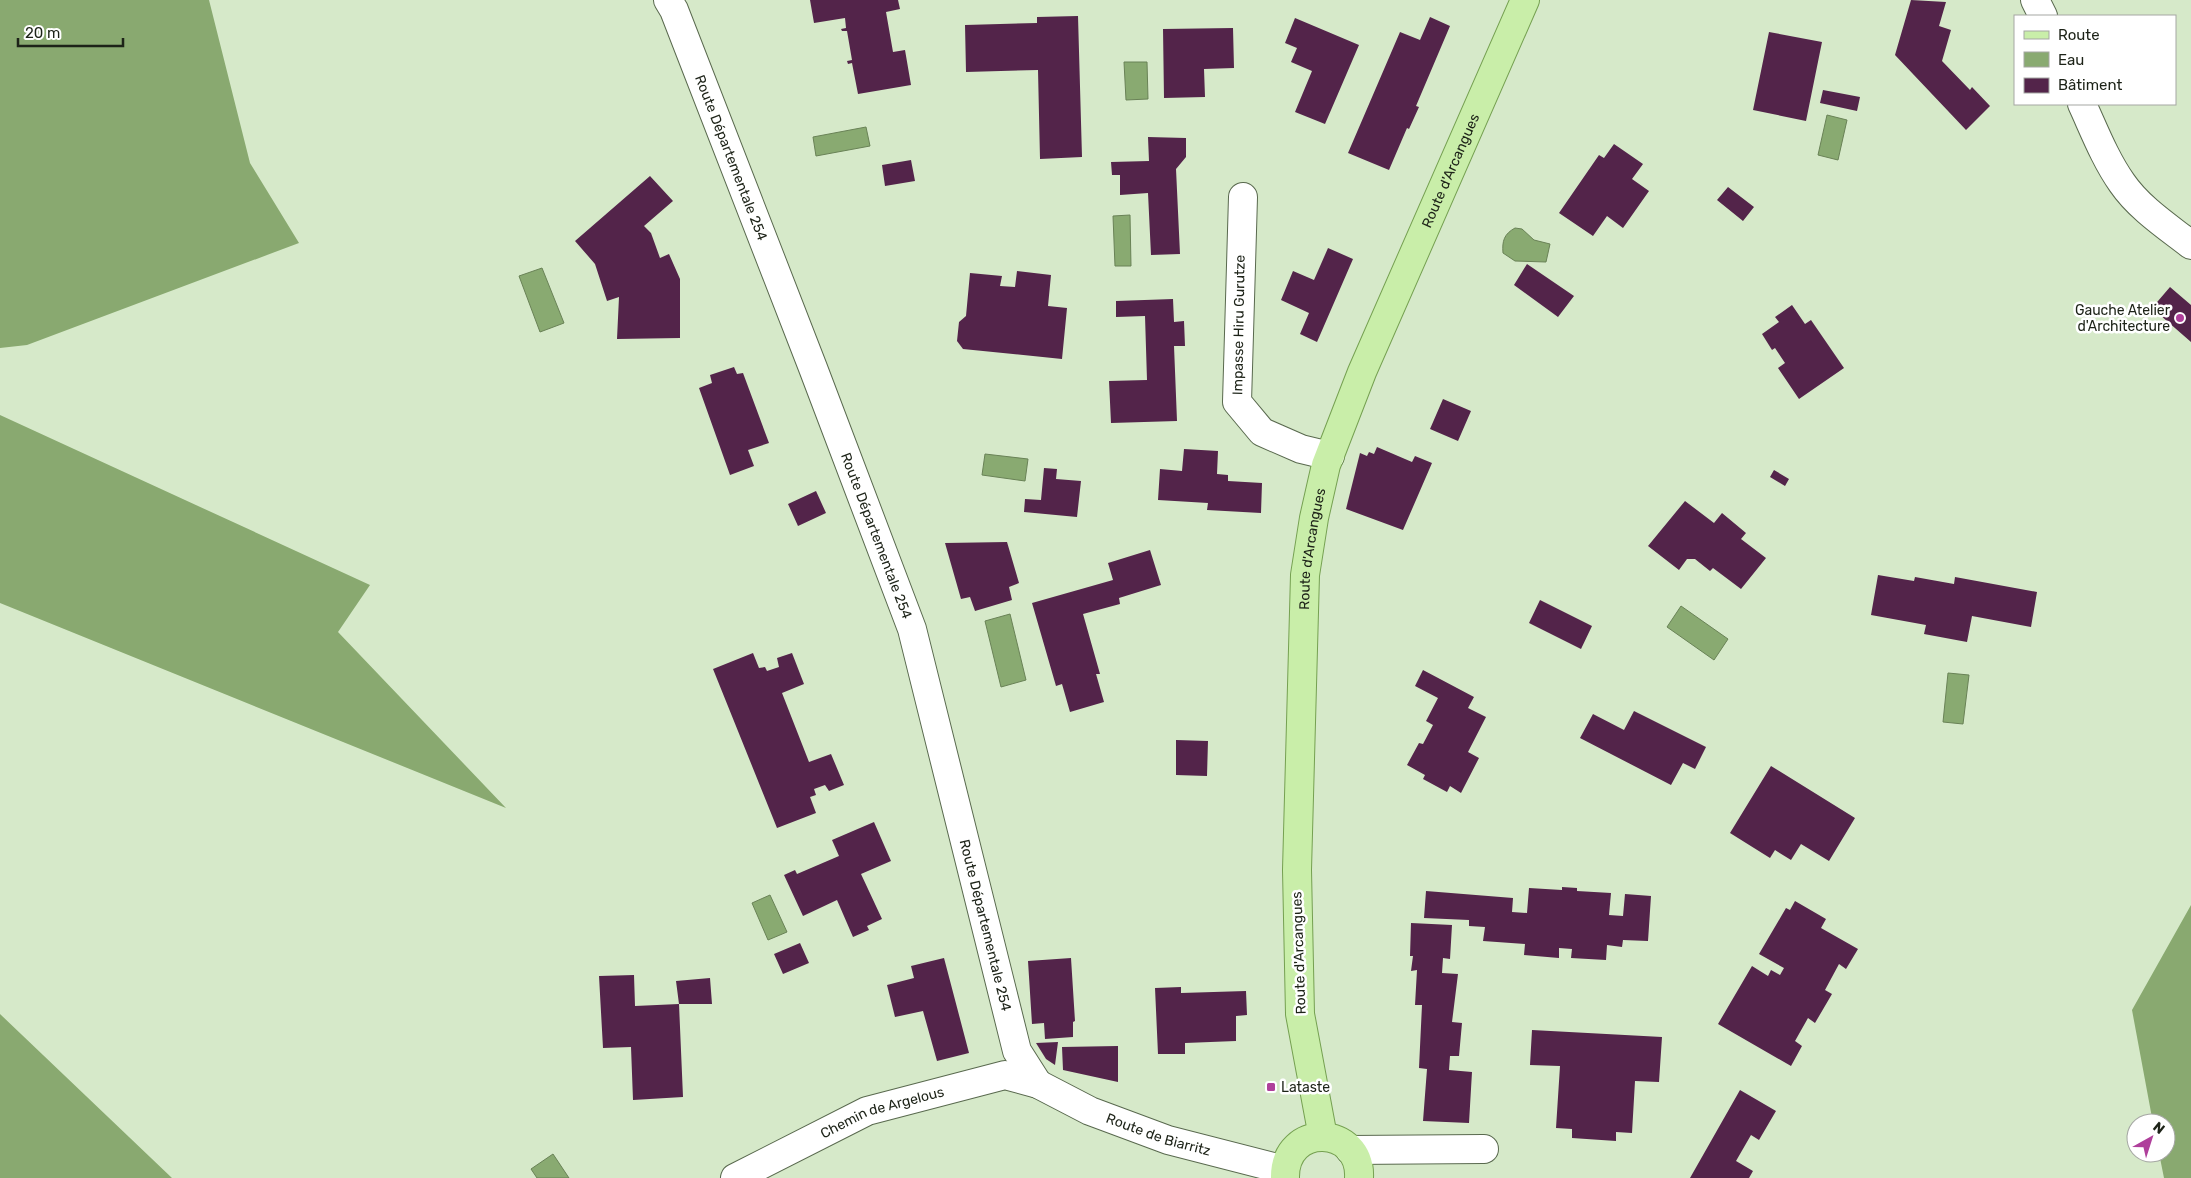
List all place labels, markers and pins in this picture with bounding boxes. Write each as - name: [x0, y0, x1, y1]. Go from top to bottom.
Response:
- place label: Gauche Atelier d'Architecture: [2075, 302, 2171, 335]
- marker: Gauche Atelier d'Architecture: [2174, 312, 2186, 324]
- place label: Lataste: [1281, 1079, 1330, 1096]
- marker: Lataste: [1265, 1081, 1277, 1093]

